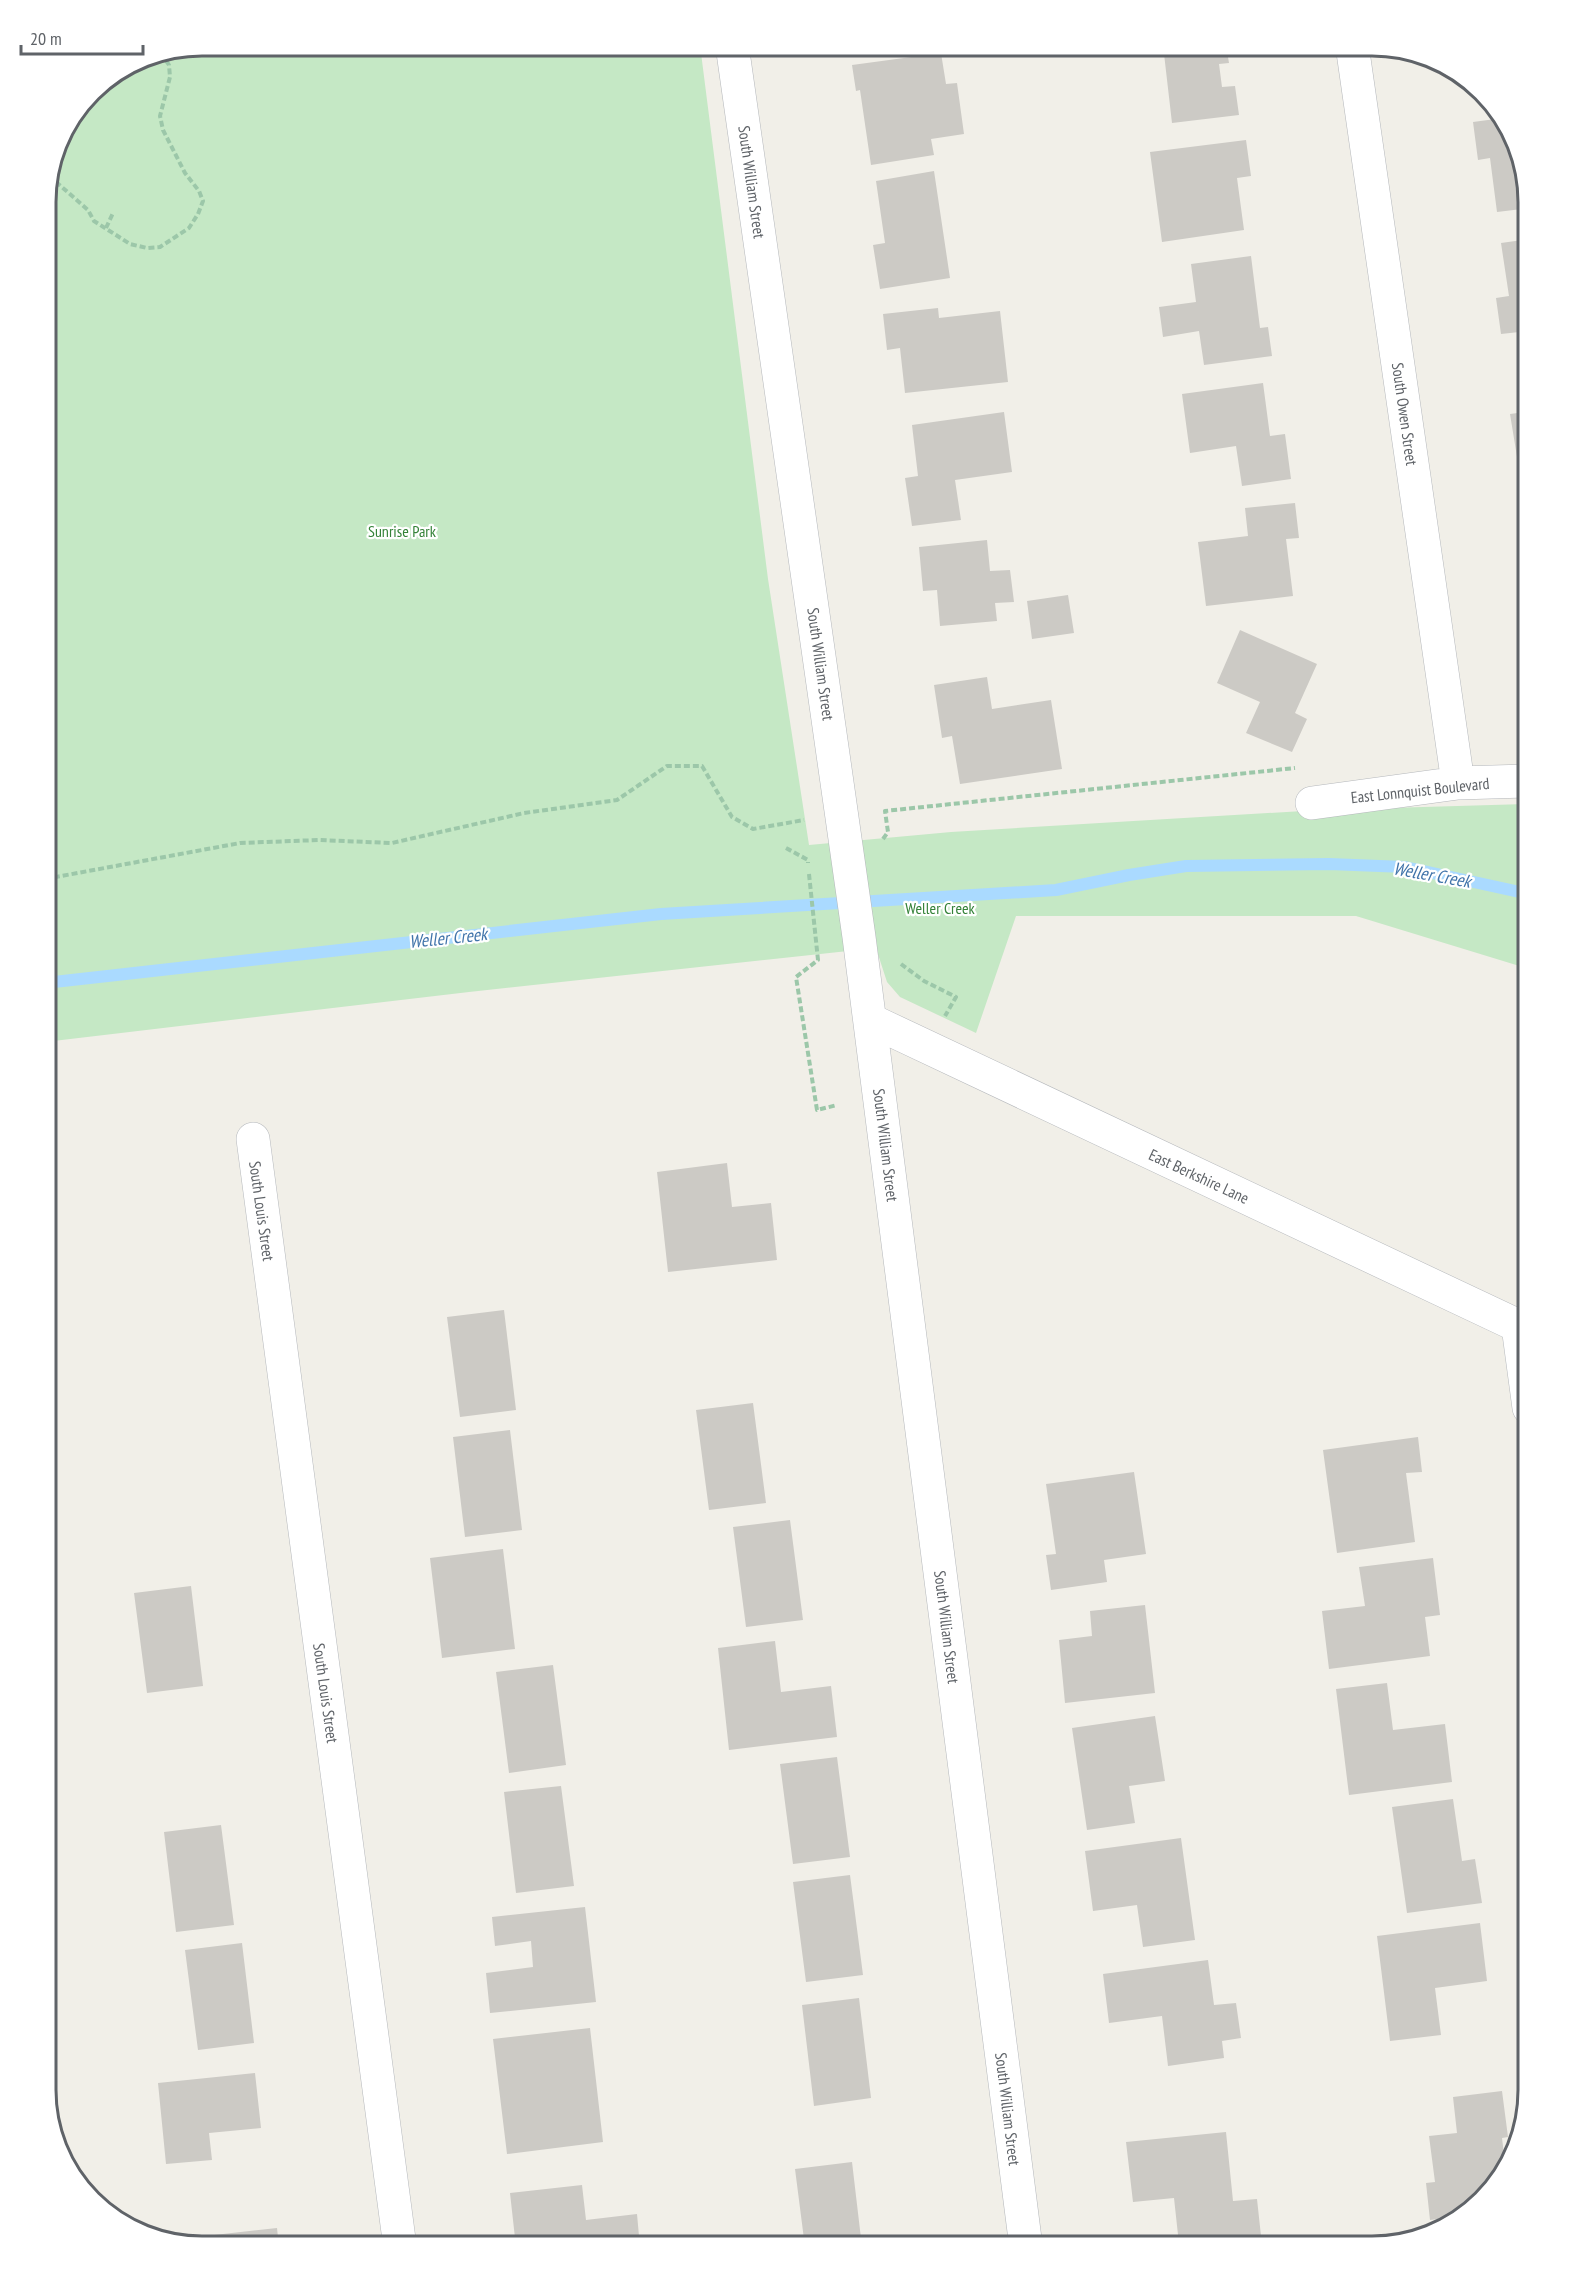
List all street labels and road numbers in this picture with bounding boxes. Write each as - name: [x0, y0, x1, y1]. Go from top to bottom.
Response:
- street label: South William Street: [734, 124, 770, 240]
- street label: South Owen Street: [1388, 361, 1422, 467]
- street label: South William Street: [803, 606, 839, 722]
- street label: East Lonnquist Boulevard: [1350, 773, 1490, 807]
- street label: South William Street: [869, 1087, 903, 1203]
- street label: East Berkshire Lane: [1146, 1144, 1252, 1208]
- street label: South Louis Street: [245, 1160, 279, 1263]
- street label: South William Street: [930, 1569, 964, 1685]
- street label: South Louis Street: [309, 1642, 343, 1745]
- street label: South William Street: [991, 2051, 1025, 2167]

